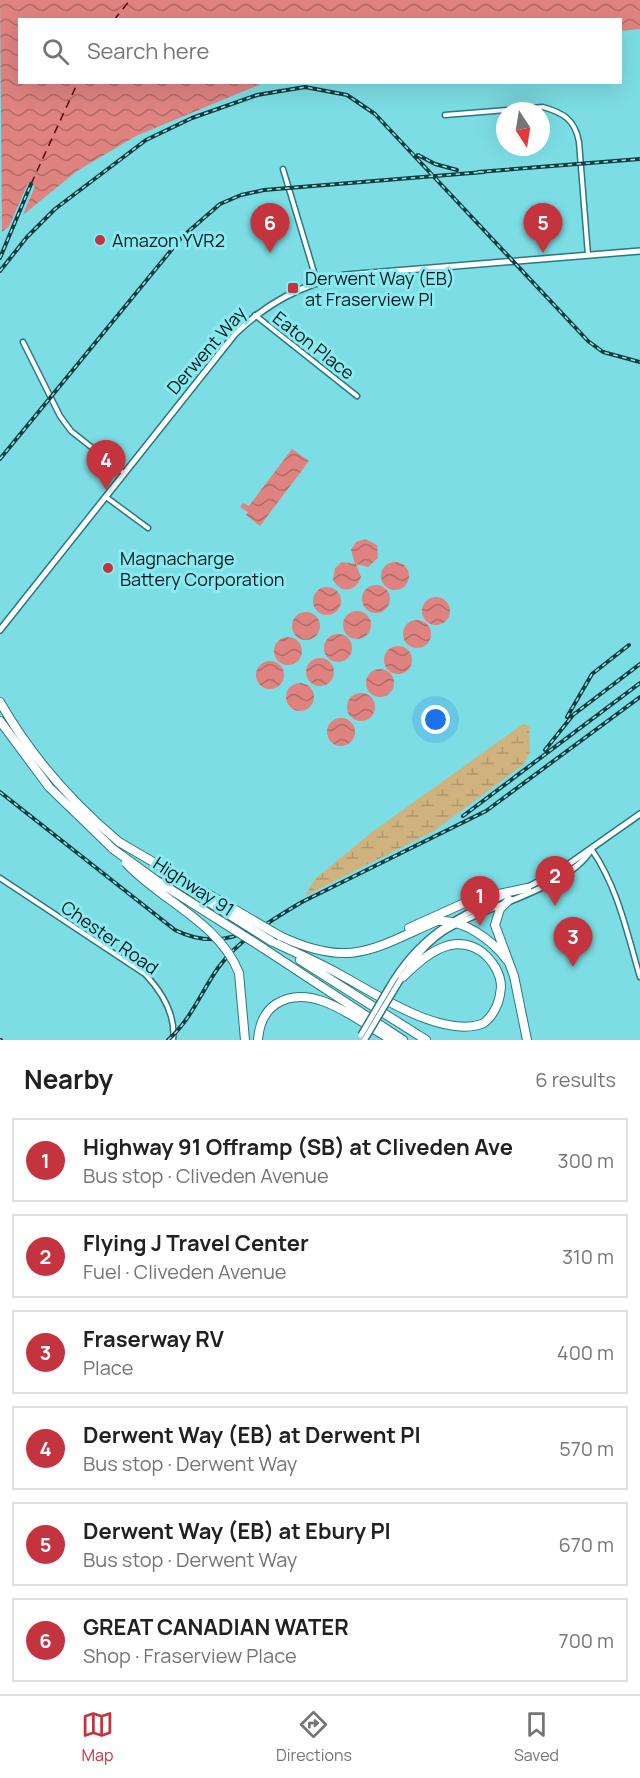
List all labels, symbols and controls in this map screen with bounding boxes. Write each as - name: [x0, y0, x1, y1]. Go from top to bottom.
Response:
- search box: [18, 18, 622, 84]
- icon: search: [39, 35, 72, 68]
- text: Search here: [87, 36, 209, 66]
- north arrow: [496, 102, 550, 156]
- pin: 6: [250, 204, 290, 253]
- pin: 5: [524, 204, 562, 253]
- place label: Amazon YVR2: [112, 228, 225, 252]
- marker: Amazon YVR2: [93, 233, 107, 247]
- place label: Derwent Way (EB) at Fraserview Pl: [305, 266, 455, 311]
- marker: Derwent Way (EB) at Fraserview Pl: [286, 281, 300, 295]
- street label: Derwent Way: [161, 301, 251, 399]
- street label: Eaton Place: [268, 306, 360, 384]
- pin: 4: [86, 440, 126, 490]
- place label: Magnacharge Battery Corporation: [120, 546, 285, 591]
- marker: Magnacharge Battery Corporation: [101, 561, 115, 575]
- your location: [421, 705, 450, 734]
- street label: Highway 91: [149, 851, 239, 921]
- pin: 2: [536, 856, 574, 906]
- pin: 1: [460, 876, 500, 926]
- street label: Chester Road: [57, 895, 163, 979]
- pin: 3: [554, 918, 592, 967]
- text: Nearby: [24, 1061, 113, 1097]
- text: 6 results: [535, 1066, 616, 1093]
- text: Highway 91 Offramp (SB) at Cliveden Ave: [83, 1132, 513, 1162]
- text: 1: [41, 1147, 50, 1174]
- text: 300 m: [558, 1147, 614, 1174]
- text: Bus stop · Cliveden Avenue: [83, 1162, 329, 1189]
- text: Flying J Travel Center: [83, 1228, 309, 1258]
- text: 2: [40, 1243, 51, 1270]
- text: 310 m: [562, 1243, 614, 1270]
- text: Fuel · Cliveden Avenue: [83, 1258, 287, 1285]
- text: Fraserway RV: [83, 1324, 224, 1354]
- text: 3: [40, 1339, 51, 1366]
- text: 400 m: [557, 1339, 614, 1366]
- text: Place: [83, 1354, 133, 1381]
- text: Derwent Way (EB) at Derwent Pl: [83, 1420, 421, 1450]
- text: 4: [39, 1435, 52, 1462]
- text: 570 m: [559, 1435, 614, 1462]
- text: Bus stop · Derwent Way: [83, 1450, 297, 1477]
- text: Derwent Way (EB) at Ebury Pl: [83, 1516, 391, 1546]
- text: 5: [40, 1531, 51, 1558]
- text: 670 m: [558, 1531, 614, 1558]
- text: Bus stop · Derwent Way: [83, 1546, 297, 1573]
- text: GREAT CANADIAN WATER: [83, 1612, 349, 1642]
- text: 6: [39, 1627, 52, 1654]
- text: 700 m: [559, 1627, 614, 1654]
- text: Shop · Fraserview Place: [83, 1642, 297, 1669]
- tab: Map: [81, 1708, 114, 1766]
- tab: Directions: [276, 1708, 352, 1766]
- tab: Saved: [514, 1708, 559, 1766]

